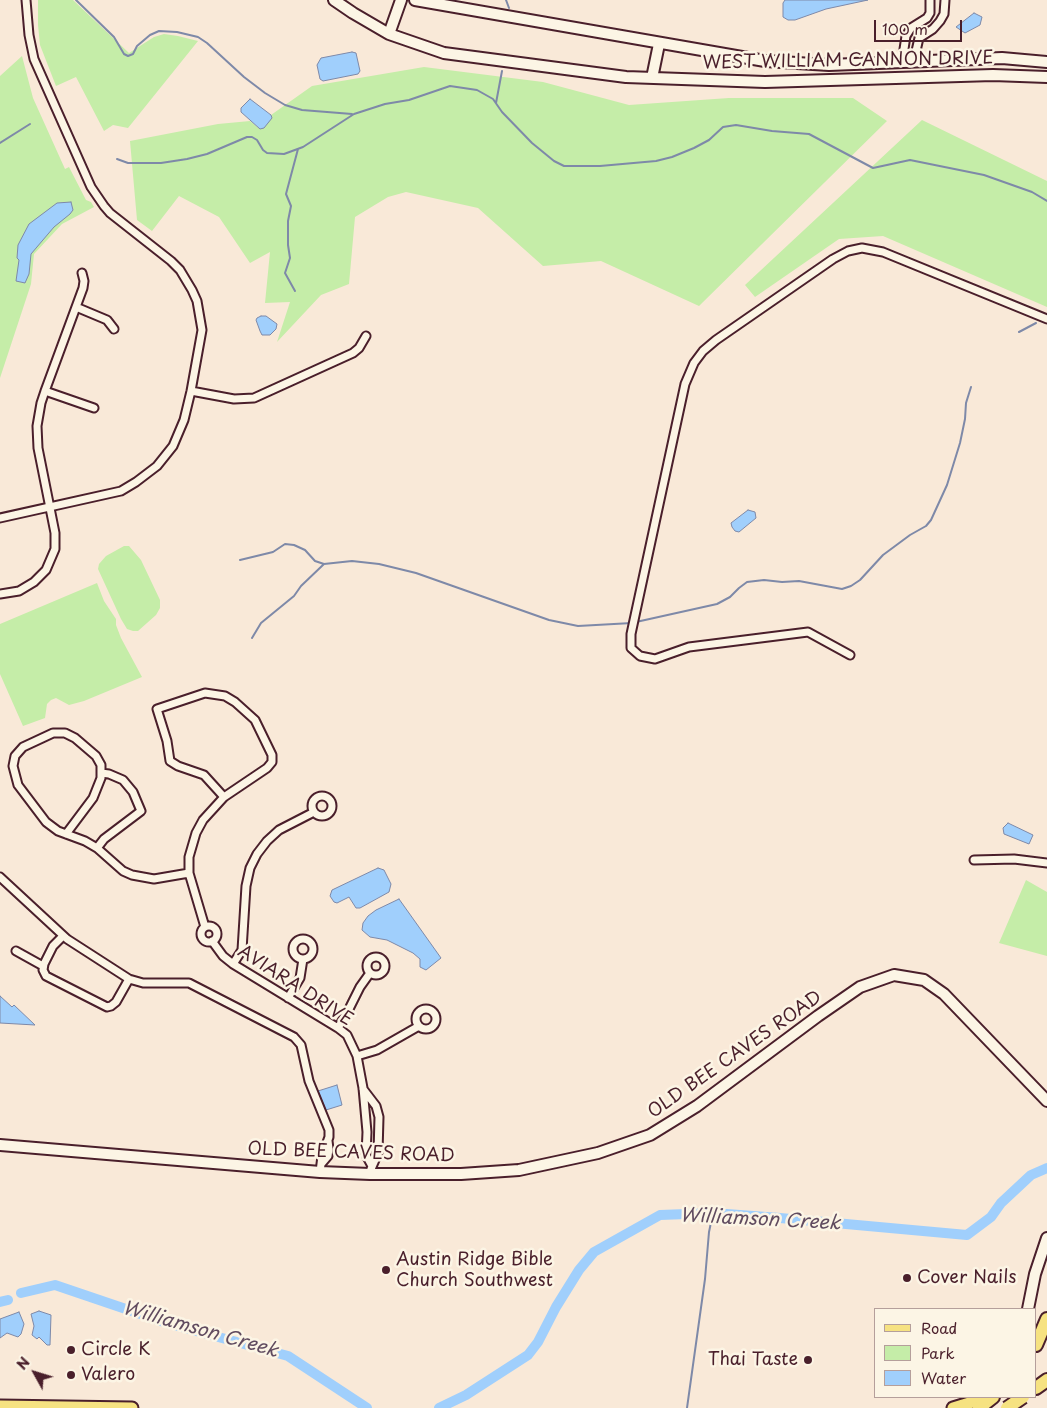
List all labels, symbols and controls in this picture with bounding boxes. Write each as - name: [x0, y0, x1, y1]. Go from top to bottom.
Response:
- scale bar: [877, 10, 964, 42]
- text: 100 m: [882, 17, 928, 40]
- street label: WEST WILLIAM CANNON DRIVE: [702, 48, 994, 74]
- street label: AVIARA DRIVE: [234, 941, 356, 1031]
- street label: OLD BEE CAVES ROAD: [644, 987, 826, 1123]
- street label: OLD BEE CAVES ROAD: [247, 1139, 455, 1167]
- water label: Williamson Creek: [679, 1204, 841, 1236]
- place label: Austin Ridge Bible Church Southwest: [396, 1249, 553, 1292]
- marker: Austin Ridge Bible Church Southwest: [380, 1264, 392, 1276]
- place label: Cover Nails: [917, 1267, 1017, 1289]
- marker: Cover Nails: [901, 1272, 913, 1284]
- water label: Williamson Creek: [119, 1297, 281, 1363]
- legend: [874, 1308, 1037, 1398]
- text: Road: [921, 1316, 957, 1339]
- place label: Circle K: [81, 1339, 151, 1361]
- text: Park: [921, 1341, 955, 1364]
- marker: Circle K: [65, 1344, 77, 1356]
- north arrow: [10, 1348, 60, 1398]
- place label: Thai Taste: [708, 1349, 798, 1371]
- text: N: [11, 1352, 35, 1374]
- marker: Thai Taste: [802, 1354, 814, 1366]
- place label: Valero: [81, 1364, 135, 1386]
- text: Water: [921, 1366, 966, 1389]
- marker: Valero: [65, 1369, 77, 1381]

